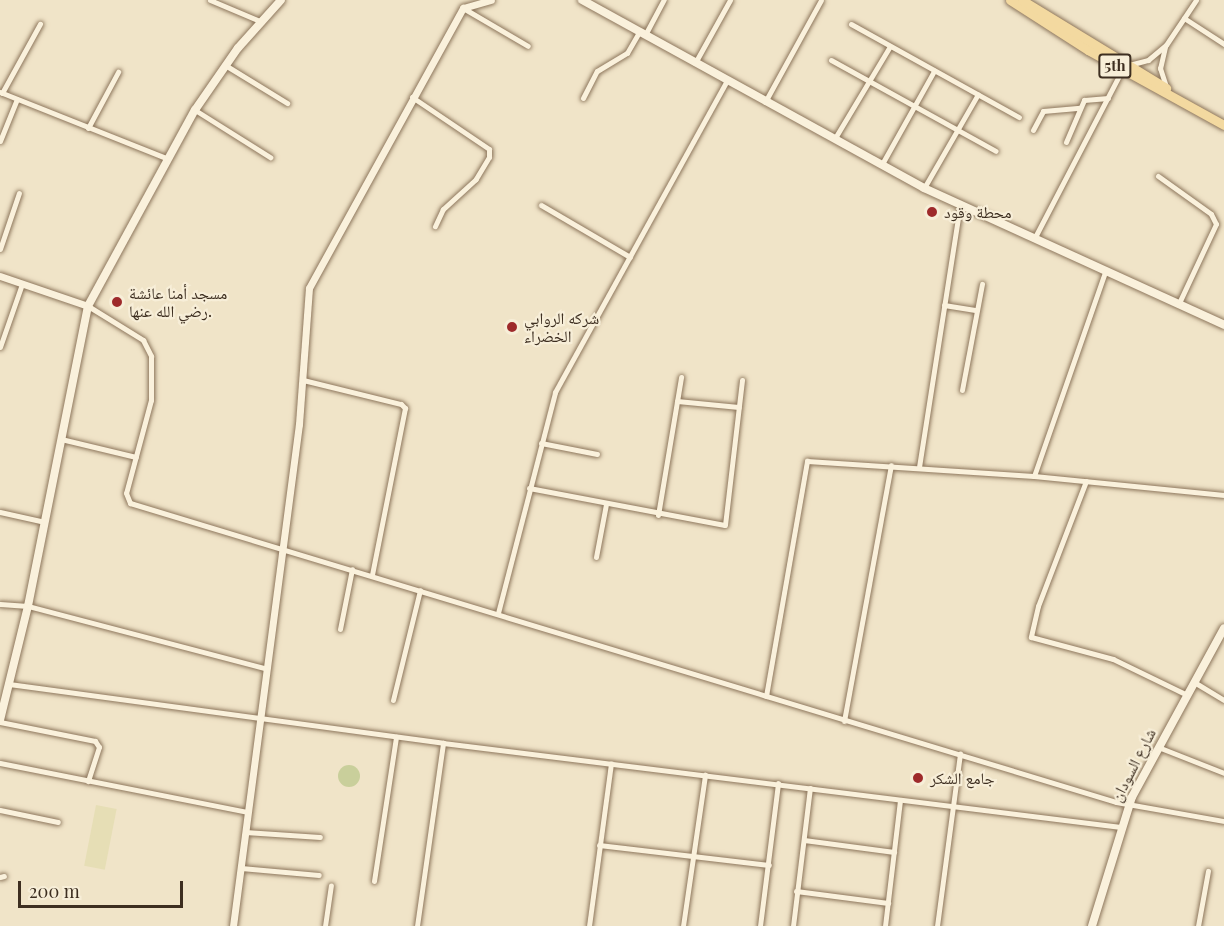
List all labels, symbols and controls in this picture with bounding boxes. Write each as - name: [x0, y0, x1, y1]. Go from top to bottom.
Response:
- road number: 5th: [1097, 54, 1133, 78]
- place label: محطة وقود: [944, 202, 1012, 222]
- marker: محطة وقود: [925, 205, 939, 219]
- place label: مسجد أمنا عائشة رضي الله عنها.: [129, 283, 227, 321]
- marker: مسجد أمنا عائشة رضي الله عنها.: [110, 295, 124, 309]
- place label: شركه الروابي الخضراء: [524, 308, 599, 346]
- marker: شركه الروابي الخضراء: [505, 320, 519, 334]
- street label: شارع السودان: [1106, 725, 1160, 805]
- place label: جامع الشكر: [930, 768, 995, 788]
- marker: جامع الشكر: [911, 771, 925, 785]
- scale bar: [21, 869, 186, 907]
- text: 200 m: [29, 879, 80, 903]

